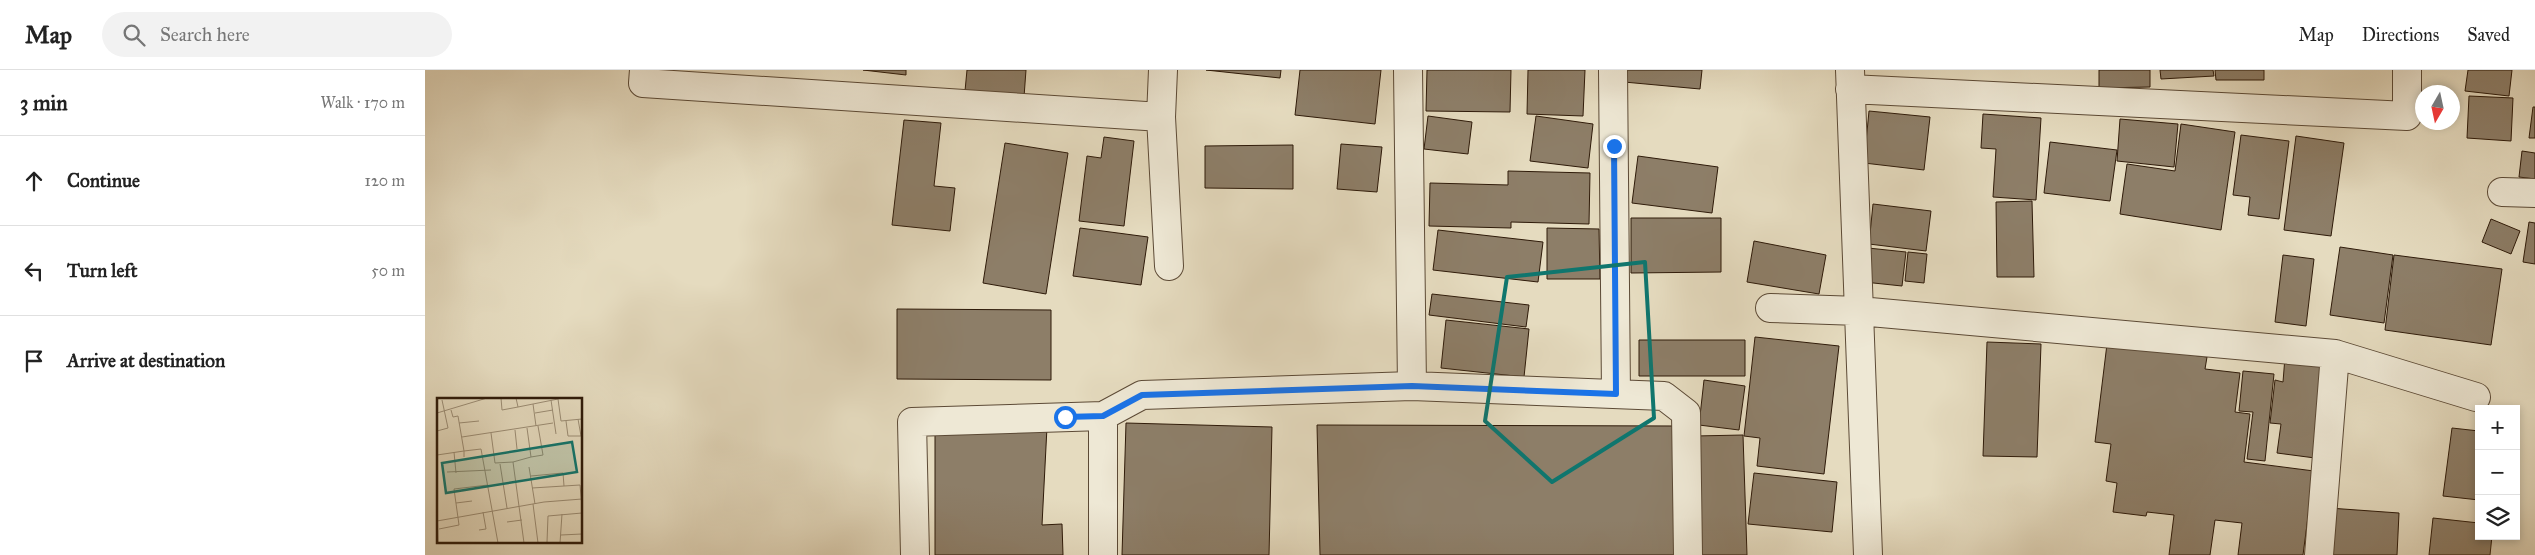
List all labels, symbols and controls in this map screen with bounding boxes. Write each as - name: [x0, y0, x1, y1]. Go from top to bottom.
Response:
- search box: [102, 12, 452, 57]
- text: Map: [25, 20, 72, 50]
- icon: search: [120, 21, 148, 49]
- text: Search here: [160, 23, 250, 46]
- text: Map: [2298, 24, 2334, 46]
- text: Directions: [2362, 24, 2439, 46]
- text: Saved: [2467, 24, 2510, 46]
- north arrow: [2415, 85, 2460, 130]
- text: 3 min: [20, 90, 68, 116]
- text: Walk · 170 m: [321, 93, 405, 112]
- route end: [1603, 135, 1626, 158]
- icon: ahead: [20, 167, 48, 195]
- text: Continue: [67, 169, 140, 192]
- text: 120 m: [365, 171, 405, 190]
- icon: left: [20, 257, 48, 285]
- text: Turn left: [67, 259, 137, 282]
- text: 50 m: [371, 261, 405, 280]
- icon: arrive: [20, 347, 48, 375]
- text: Arrive at destination: [67, 349, 225, 372]
- inset map: [437, 398, 583, 542]
- map controls: [2475, 405, 2520, 540]
- button: +: [2475, 405, 2520, 450]
- route start: [1054, 406, 1077, 429]
- button: −: [2475, 450, 2520, 495]
- button: layers: [2475, 495, 2520, 540]

